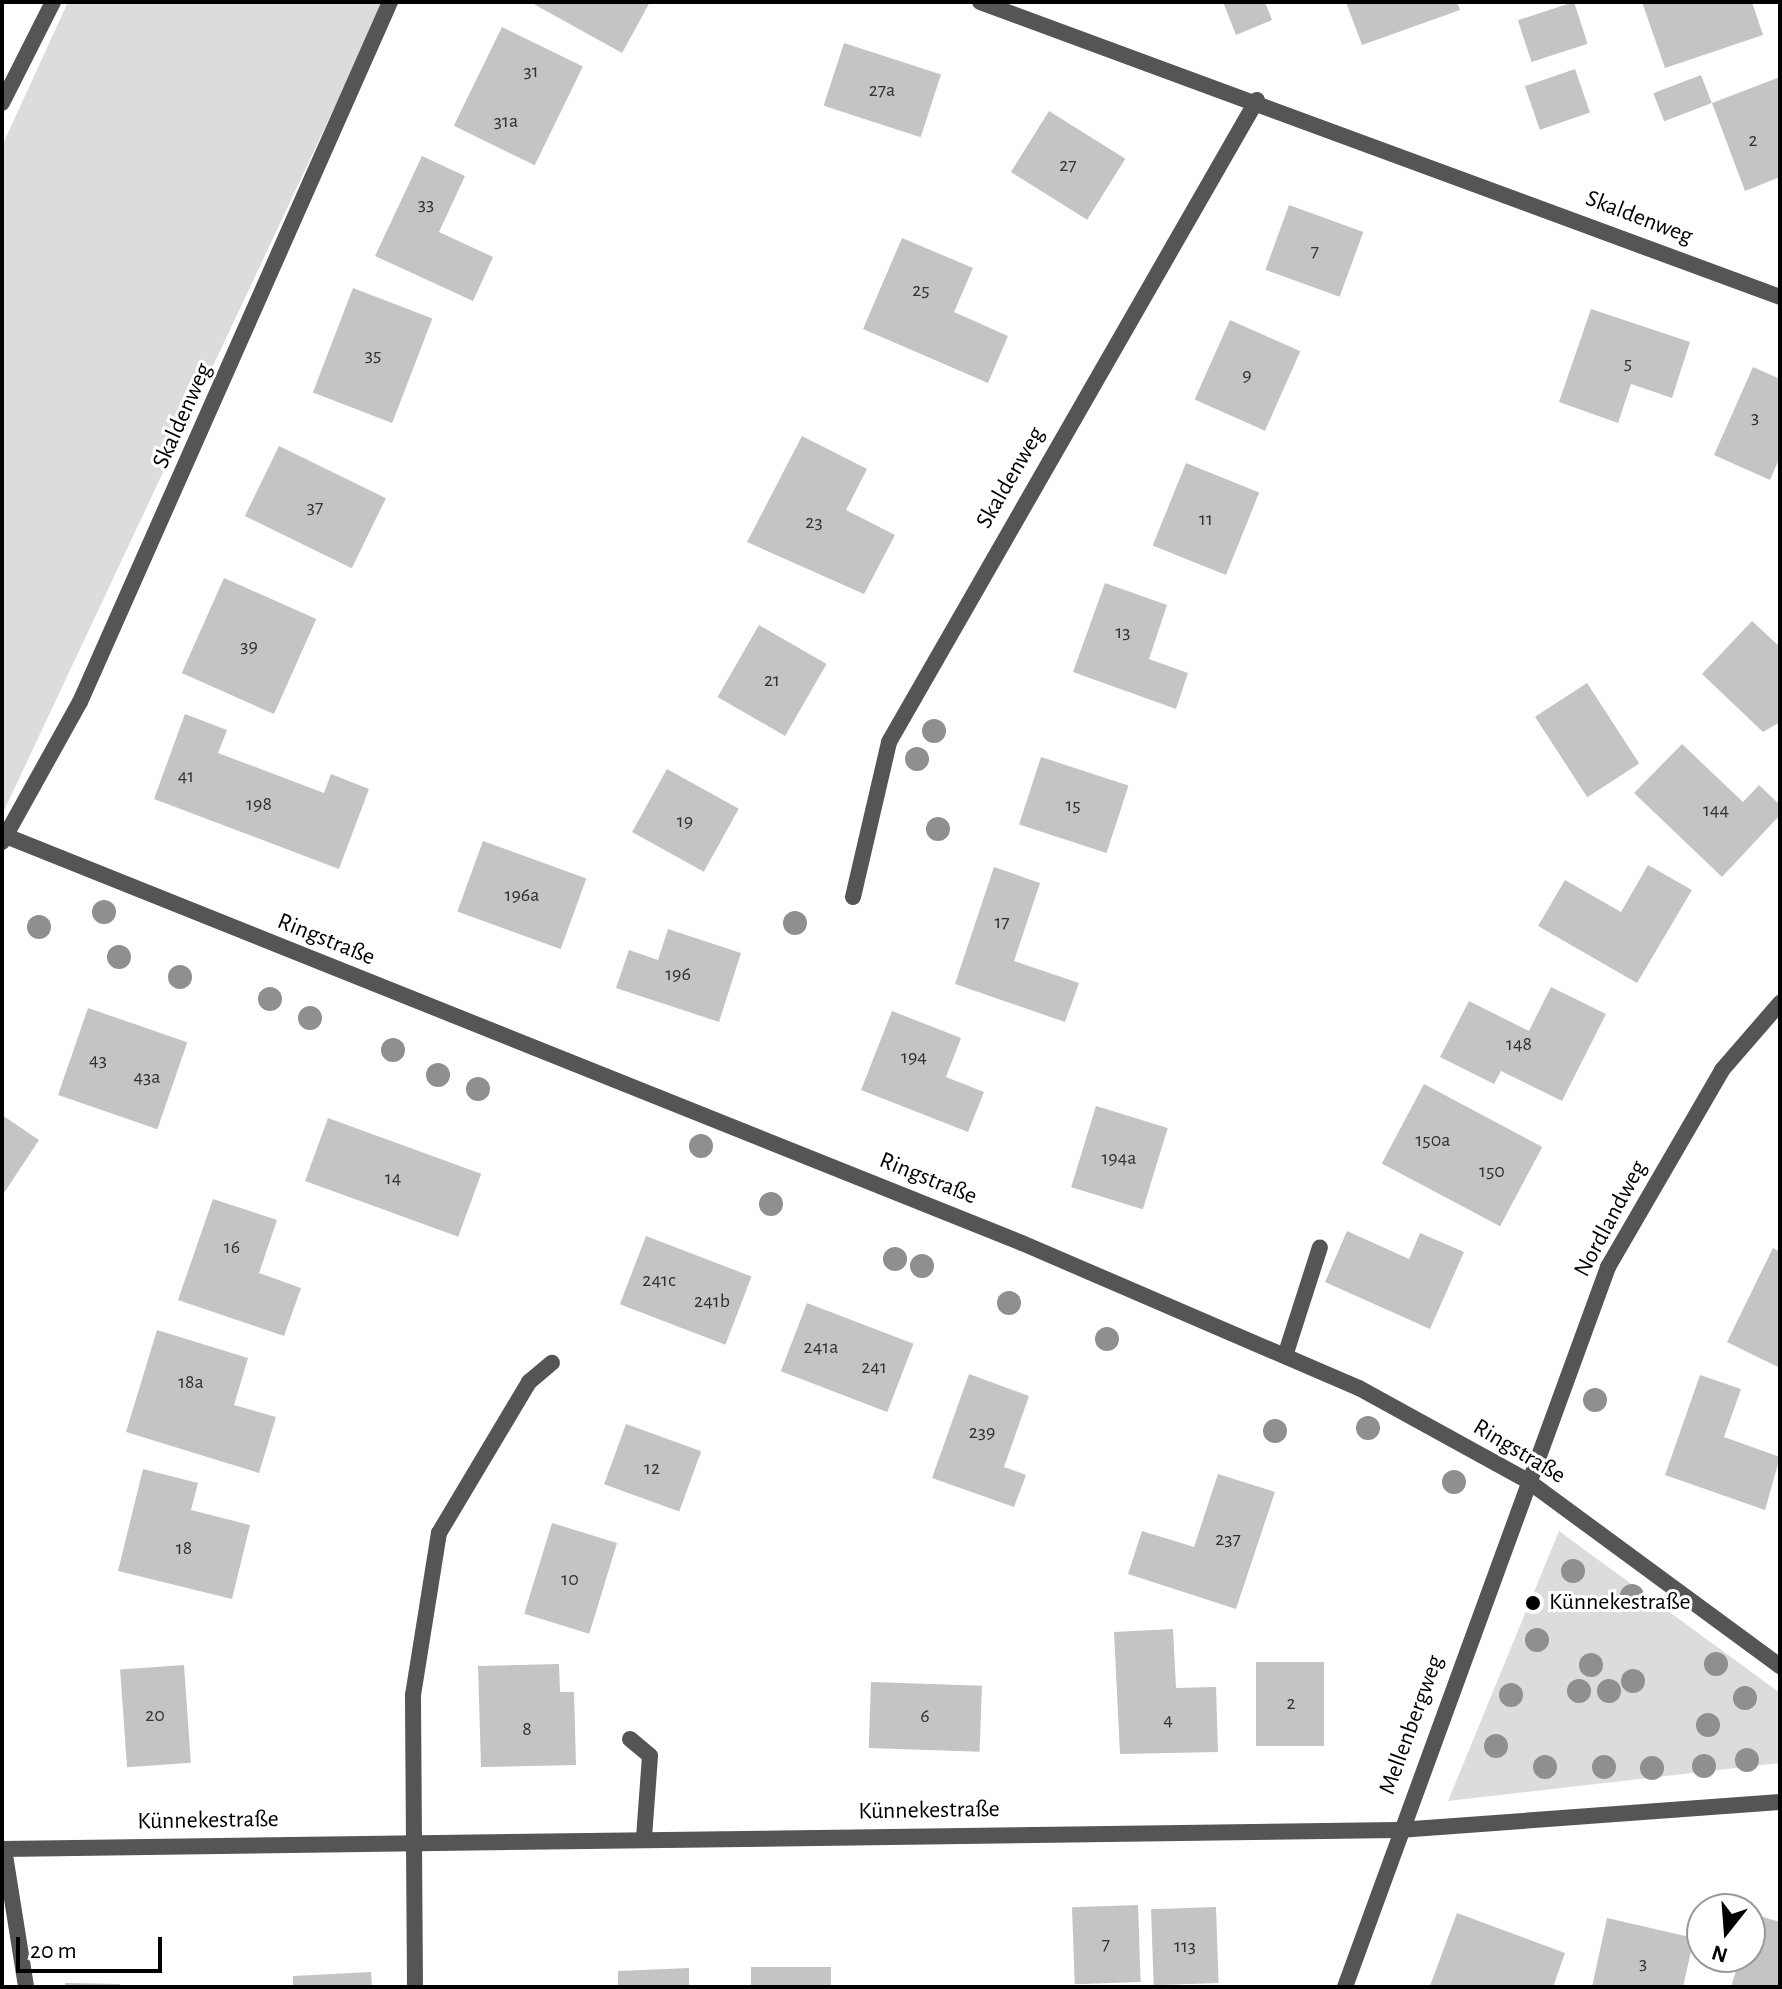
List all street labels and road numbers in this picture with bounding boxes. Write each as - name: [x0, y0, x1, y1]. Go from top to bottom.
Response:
- street label: Skaldenweg: [1581, 184, 1697, 252]
- street label: Skaldenweg: [147, 359, 219, 473]
- street label: Skaldenweg: [970, 422, 1052, 534]
- street label: Ringstraße: [273, 907, 379, 973]
- street label: Ringstraße: [875, 1146, 981, 1212]
- street label: Nordlandweg: [1568, 1156, 1654, 1282]
- street label: Ringstraße: [1468, 1413, 1570, 1491]
- street label: Mellenbergweg: [1373, 1651, 1451, 1799]
- street label: Künnekestraße: [858, 1795, 1000, 1827]
- street label: Künnekestraße: [137, 1805, 279, 1837]

